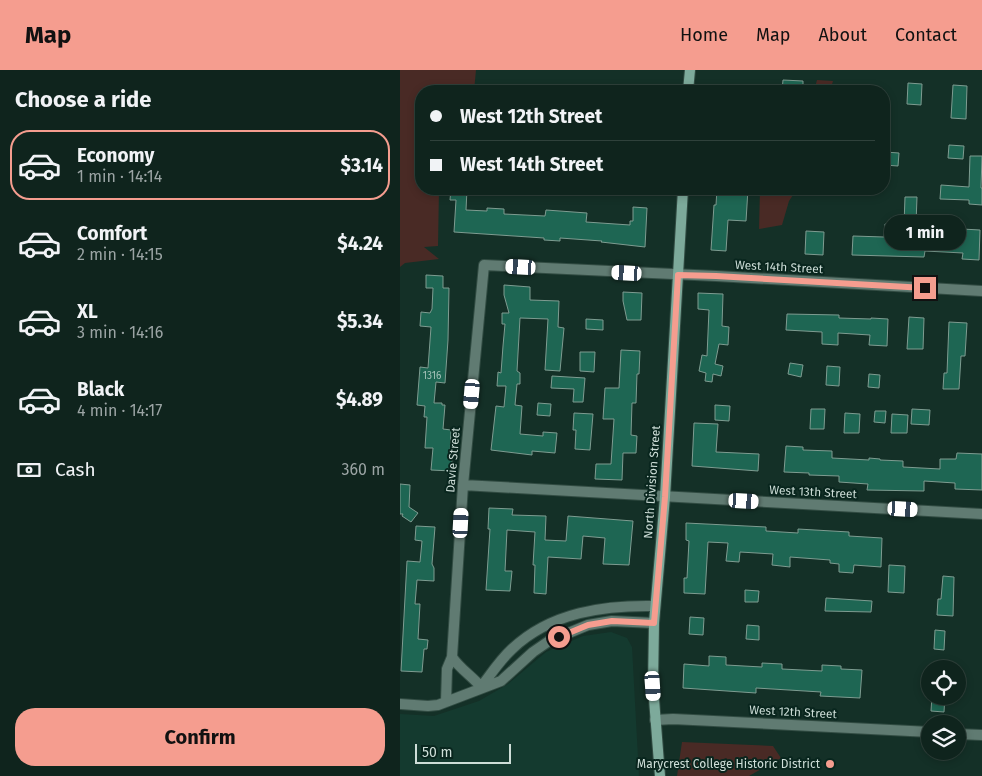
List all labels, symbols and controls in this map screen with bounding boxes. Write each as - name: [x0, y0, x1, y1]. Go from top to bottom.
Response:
- text: Map: [25, 21, 71, 49]
- text: Home: [680, 24, 728, 46]
- text: Map: [756, 24, 790, 46]
- text: About: [818, 24, 867, 46]
- text: Contact: [895, 24, 957, 46]
- text: Choose a ride: [15, 86, 151, 113]
- text: West 12th Street: [460, 105, 602, 128]
- icon: car: [17, 143, 62, 188]
- text: Economy: [77, 144, 154, 167]
- text: West 14th Street: [460, 153, 603, 176]
- text: $3.14: [340, 154, 383, 177]
- text: 1 min · 14:14: [77, 167, 162, 186]
- callout: 1 min: [884, 216, 966, 250]
- icon: car: [17, 221, 62, 266]
- text: Comfort: [77, 222, 147, 245]
- text: 1 min: [906, 223, 944, 242]
- text: $4.24: [337, 232, 383, 255]
- text: 2 min · 14:15: [77, 245, 163, 264]
- street label: West 14th Street: [735, 258, 824, 276]
- car: [505, 259, 536, 275]
- car: [611, 265, 642, 281]
- route end: [914, 277, 936, 299]
- icon: car: [17, 299, 62, 344]
- text: XL: [77, 300, 98, 323]
- text: $5.34: [337, 310, 383, 333]
- text: 3 min · 14:16: [77, 323, 163, 342]
- house number: 1316: [423, 370, 441, 382]
- icon: car: [17, 377, 62, 422]
- text: Black: [77, 378, 124, 401]
- car: [463, 378, 480, 410]
- text: $4.89: [336, 388, 383, 411]
- text: 4 min · 14:17: [77, 401, 162, 420]
- street label: North Division Street: [641, 424, 663, 539]
- street label: Davie Street: [443, 426, 463, 493]
- icon: cash: [15, 456, 43, 484]
- text: Cash: [55, 458, 96, 481]
- text: 360 m: [342, 460, 385, 479]
- street label: West 13th Street: [769, 483, 858, 501]
- car: [728, 493, 759, 509]
- car: [887, 501, 918, 517]
- car: [452, 508, 469, 538]
- route start: [548, 626, 570, 648]
- map controls: [921, 660, 966, 760]
- button: locate: [921, 660, 966, 705]
- car: [644, 671, 661, 701]
- street label: West 12th Street: [749, 703, 838, 721]
- button: Confirm: [15, 708, 385, 766]
- button: layers: [921, 715, 966, 760]
- scale bar: [415, 741, 511, 764]
- text: 50 m: [422, 744, 453, 761]
- place label: Marycrest College Historic District: [637, 757, 821, 771]
- marker: Marycrest College Historic District: [824, 758, 836, 770]

